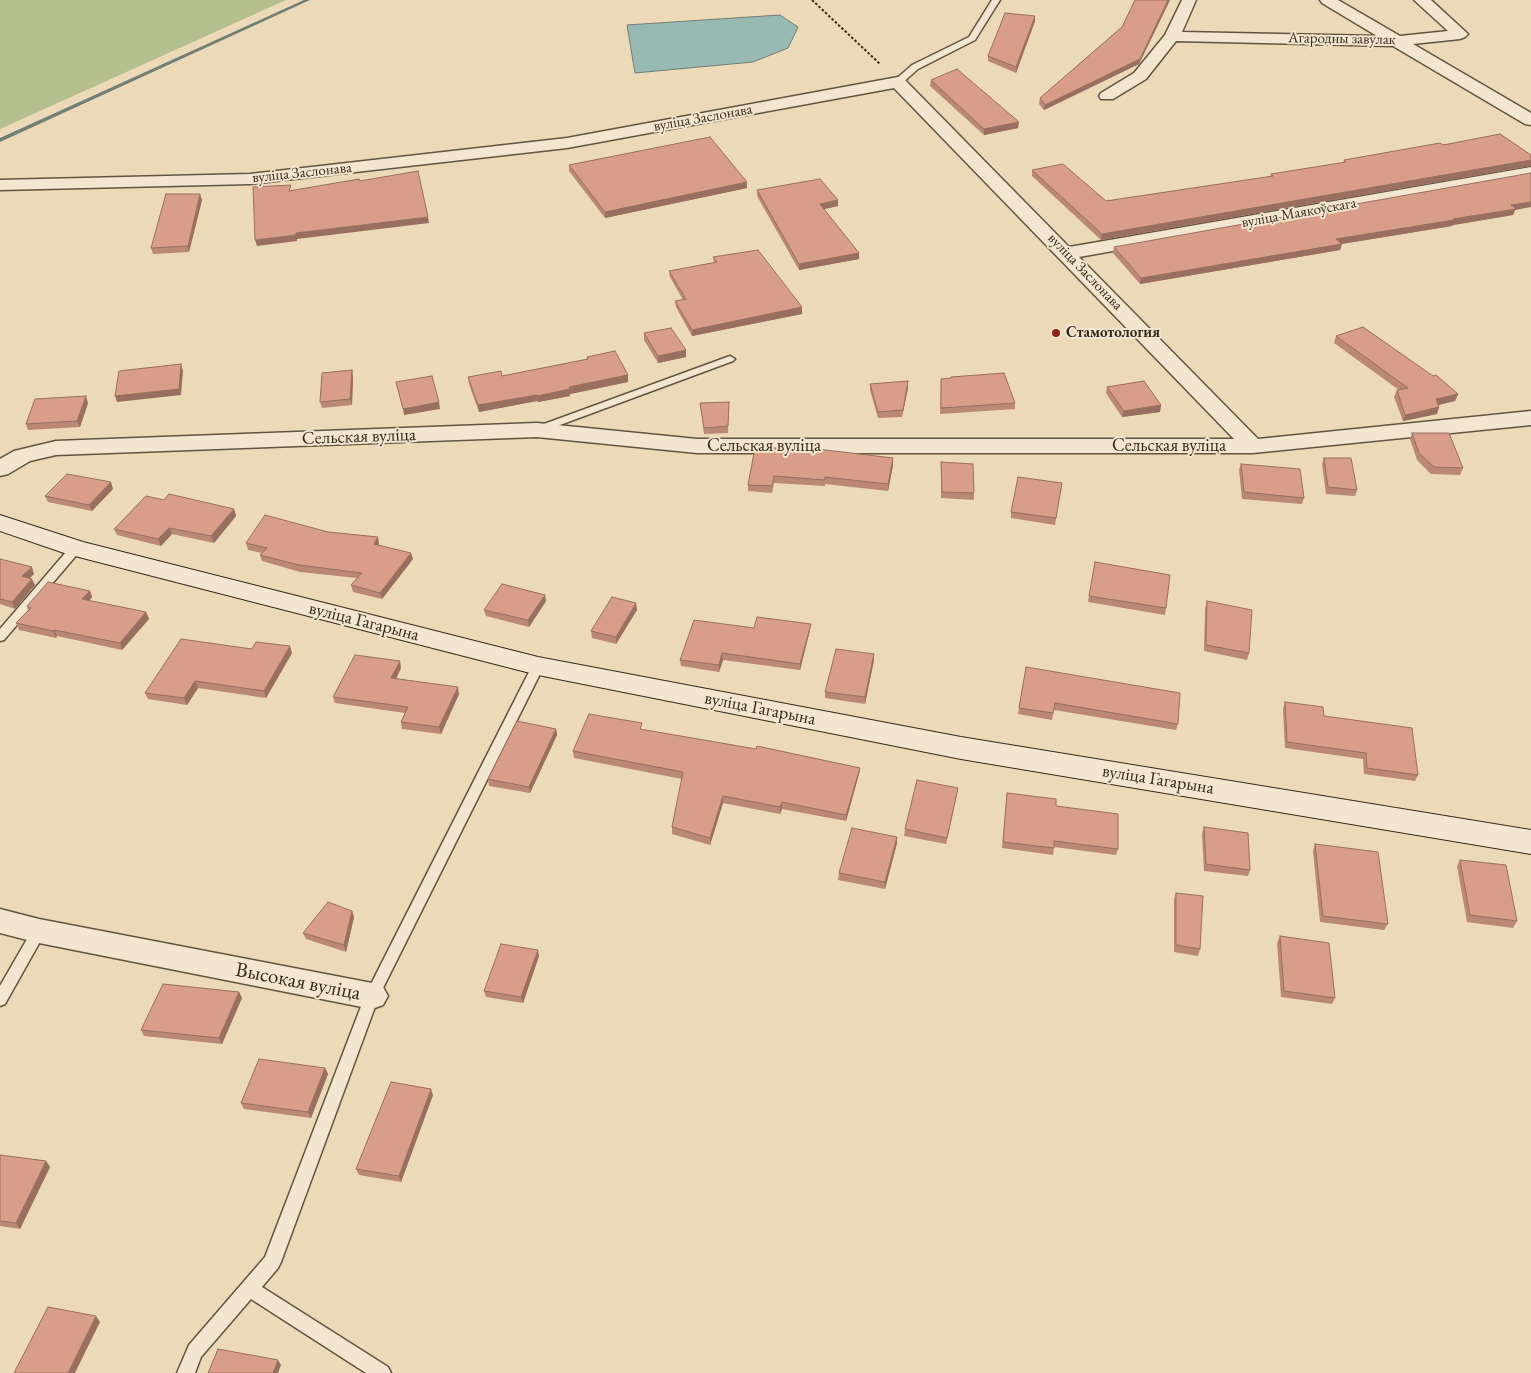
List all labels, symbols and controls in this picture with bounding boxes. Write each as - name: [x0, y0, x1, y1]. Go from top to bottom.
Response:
- street label: Агародны завулак: [1288, 29, 1396, 49]
- street label: вуліца Заслонава: [652, 100, 754, 136]
- street label: вуліца Заслонава: [251, 159, 353, 187]
- street label: вуліца Маякоўскага: [1240, 194, 1358, 232]
- street label: вуліца Заслонава: [1044, 230, 1126, 314]
- place label: Стамотология: [1066, 324, 1160, 342]
- marker: Стамотология: [1050, 327, 1062, 339]
- street label: Сельская вуліца: [302, 424, 416, 450]
- street label: Сельская вуліца: [707, 435, 821, 457]
- street label: Сельская вуліца: [1112, 435, 1226, 457]
- street label: вуліца Гагарына: [307, 598, 421, 646]
- street label: вуліца Гагарына: [703, 688, 817, 730]
- street label: вуліца Гагарына: [1101, 761, 1215, 799]
- street label: Высокая вуліца: [233, 958, 363, 1006]

